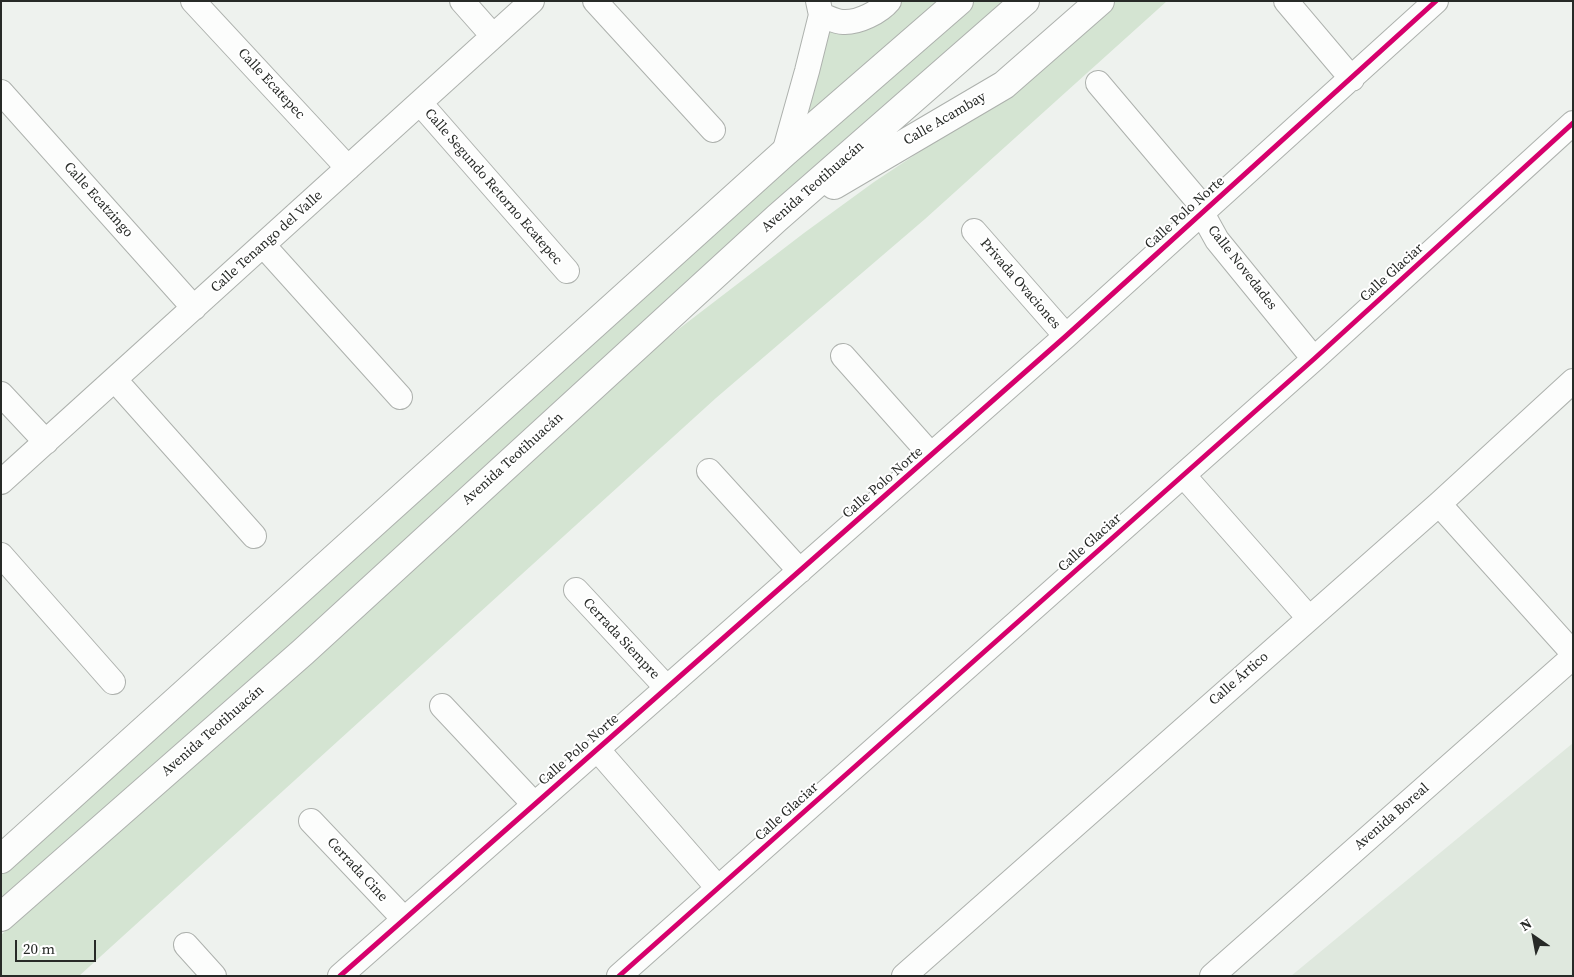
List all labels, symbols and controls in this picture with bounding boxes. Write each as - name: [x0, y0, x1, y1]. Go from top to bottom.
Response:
- street label: Calle Ecatepec: [234, 45, 308, 123]
- street label: Calle Acambay: [901, 89, 989, 149]
- street label: Calle Segundo Retorno Ecatepec: [421, 105, 565, 269]
- street label: Avenida Teotihuacán: [758, 138, 868, 236]
- street label: Calle Ecatzingo: [60, 159, 136, 241]
- street label: Calle Polo Norte: [1142, 173, 1228, 253]
- street label: Calle Tenango del Valle: [208, 187, 326, 297]
- street label: Calle Novedades: [1204, 222, 1280, 314]
- street label: Privada Ovaciones: [976, 235, 1064, 333]
- street label: Calle Glaciar: [1357, 240, 1427, 306]
- street label: Avenida Teotihuacán: [459, 409, 567, 509]
- street label: Calle Polo Norte: [839, 444, 927, 522]
- street label: Calle Glaciar: [1055, 510, 1125, 576]
- street label: Cerrada Siempre: [579, 595, 663, 683]
- street label: Calle Ártico: [1206, 649, 1272, 709]
- street label: Avenida Teotihuacán: [158, 682, 268, 780]
- street label: Calle Polo Norte: [535, 711, 623, 789]
- street label: Calle Glaciar: [752, 779, 822, 845]
- street label: Avenida Boreal: [1351, 780, 1433, 854]
- street label: Cerrada Cine: [323, 834, 391, 906]
- north arrow: [1509, 912, 1559, 962]
- text: N: [1516, 913, 1536, 936]
- scale bar: [18, 930, 99, 962]
- text: 20 m: [23, 938, 55, 959]

